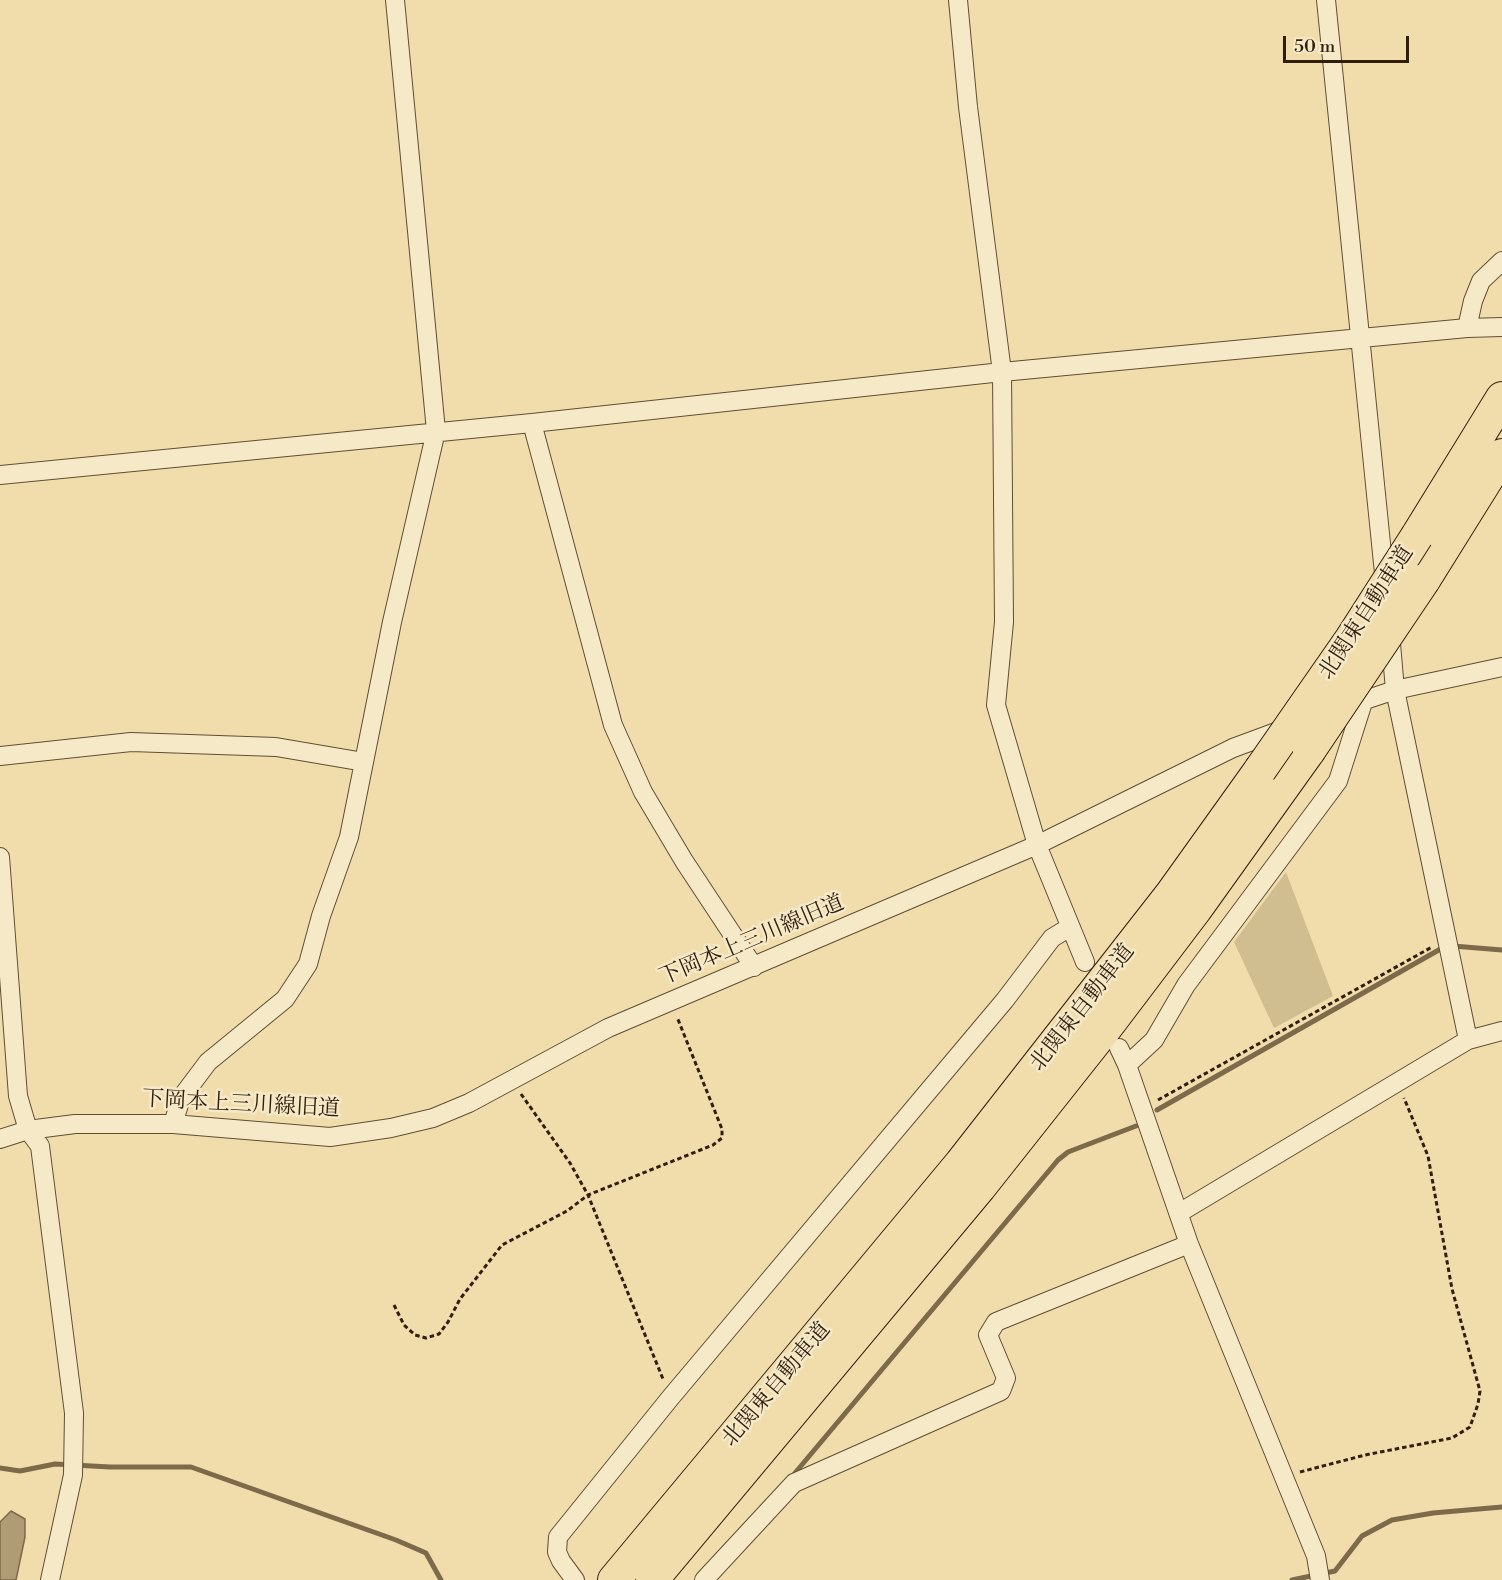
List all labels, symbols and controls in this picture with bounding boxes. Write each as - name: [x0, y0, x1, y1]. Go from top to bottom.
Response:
- scale bar: [1286, 24, 1412, 62]
- text: 50 m: [1294, 35, 1335, 58]
- street label: 北関東自動車道: [1314, 541, 1420, 685]
- street label: 下岡本上三川線旧道: [656, 890, 848, 992]
- street label: 北関東自動車道: [1025, 939, 1141, 1077]
- street label: 下岡本上三川線旧道: [141, 1087, 341, 1123]
- street label: 北関東自動車道: [717, 1318, 837, 1452]

